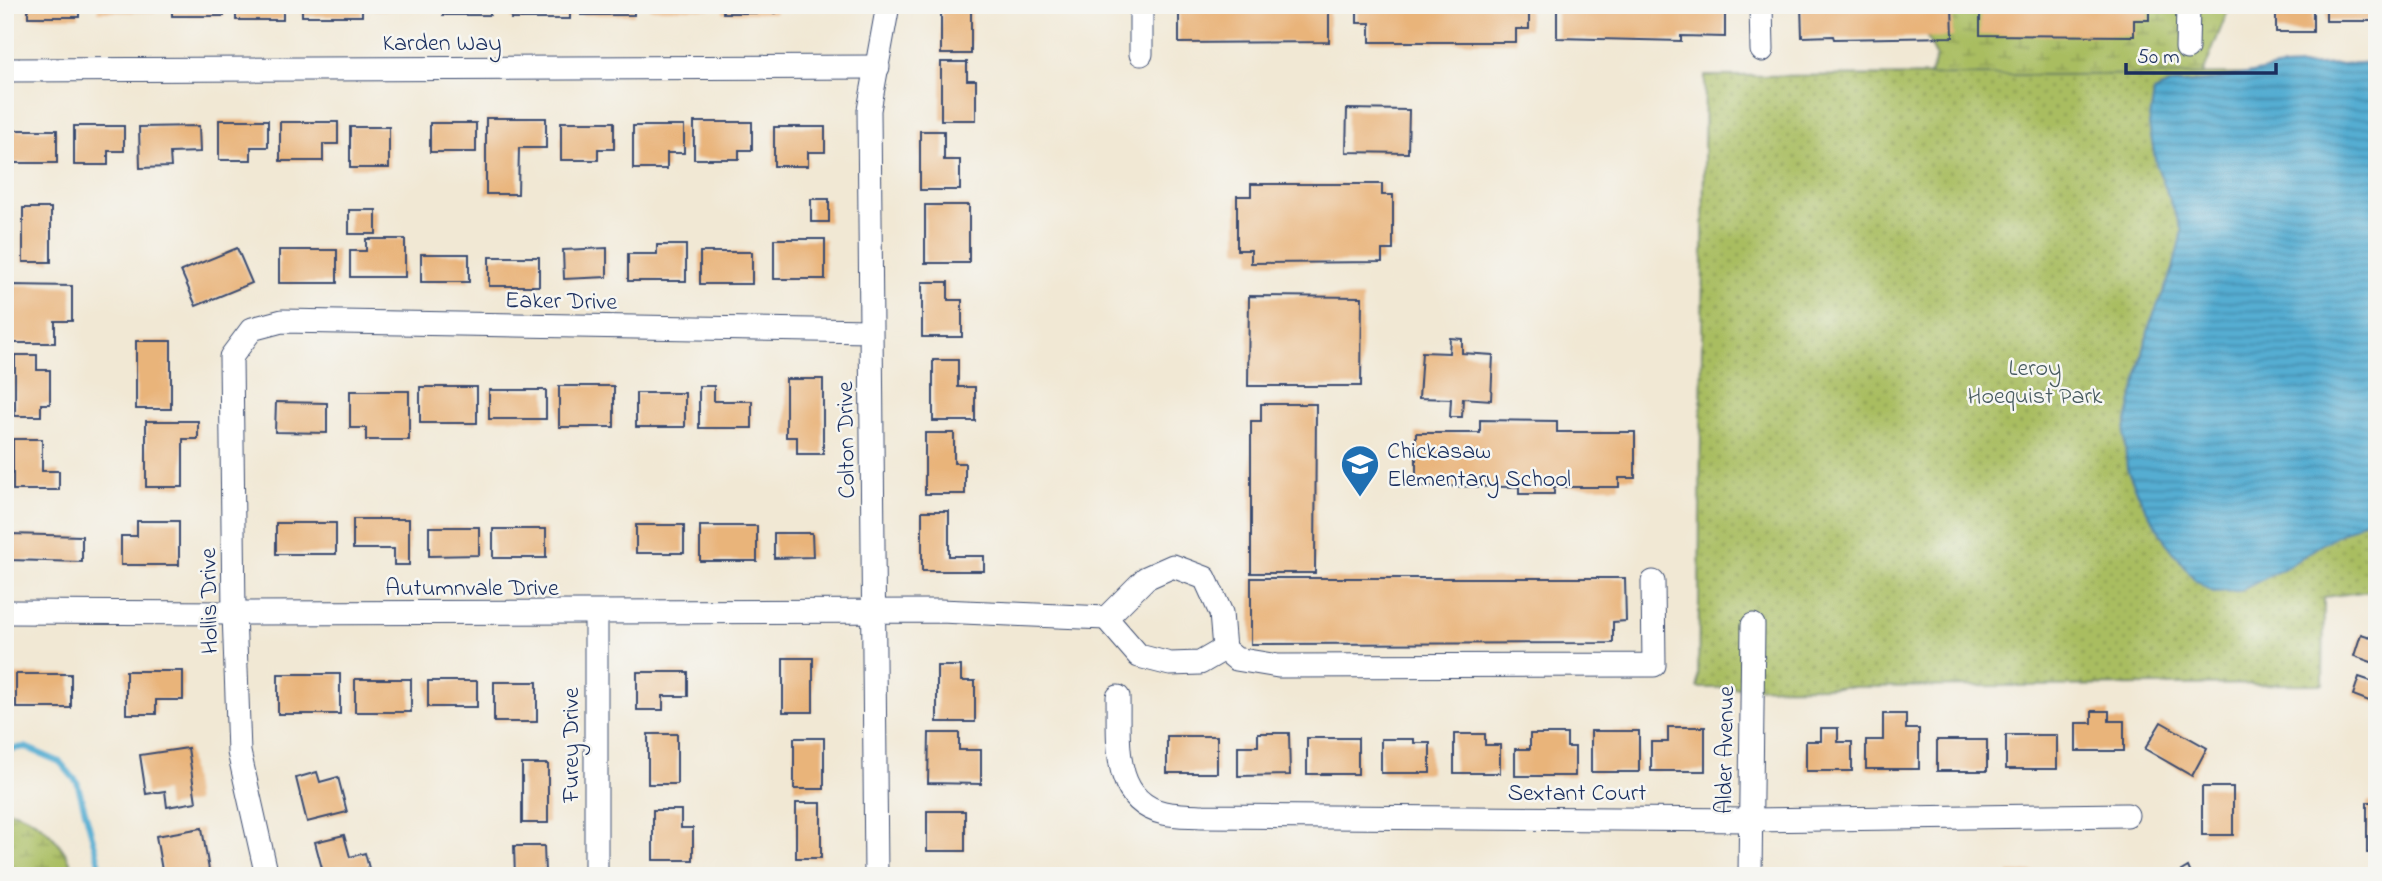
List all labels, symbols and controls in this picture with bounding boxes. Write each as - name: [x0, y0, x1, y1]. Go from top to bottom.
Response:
- street label: Karden Way: [382, 27, 502, 63]
- scale bar: [2126, 32, 2277, 76]
- text: 50 m: [2137, 43, 2180, 73]
- street label: Eaker Drive: [504, 284, 618, 321]
- park label: Leroy Hoequist Park: [1968, 352, 2103, 415]
- street label: Colton Drive: [829, 381, 866, 499]
- place label: Chickasaw Elementary School: [1387, 435, 1571, 499]
- school or university icon: Chickasaw Elementary School: [1339, 443, 1381, 498]
- street label: Hollis Drive: [192, 547, 229, 654]
- street label: Autumnvale Drive: [385, 572, 559, 607]
- street label: Alder Avenue: [1708, 685, 1745, 814]
- street label: Furey Drive: [555, 687, 591, 804]
- street label: Sextant Court: [1508, 777, 1646, 812]

